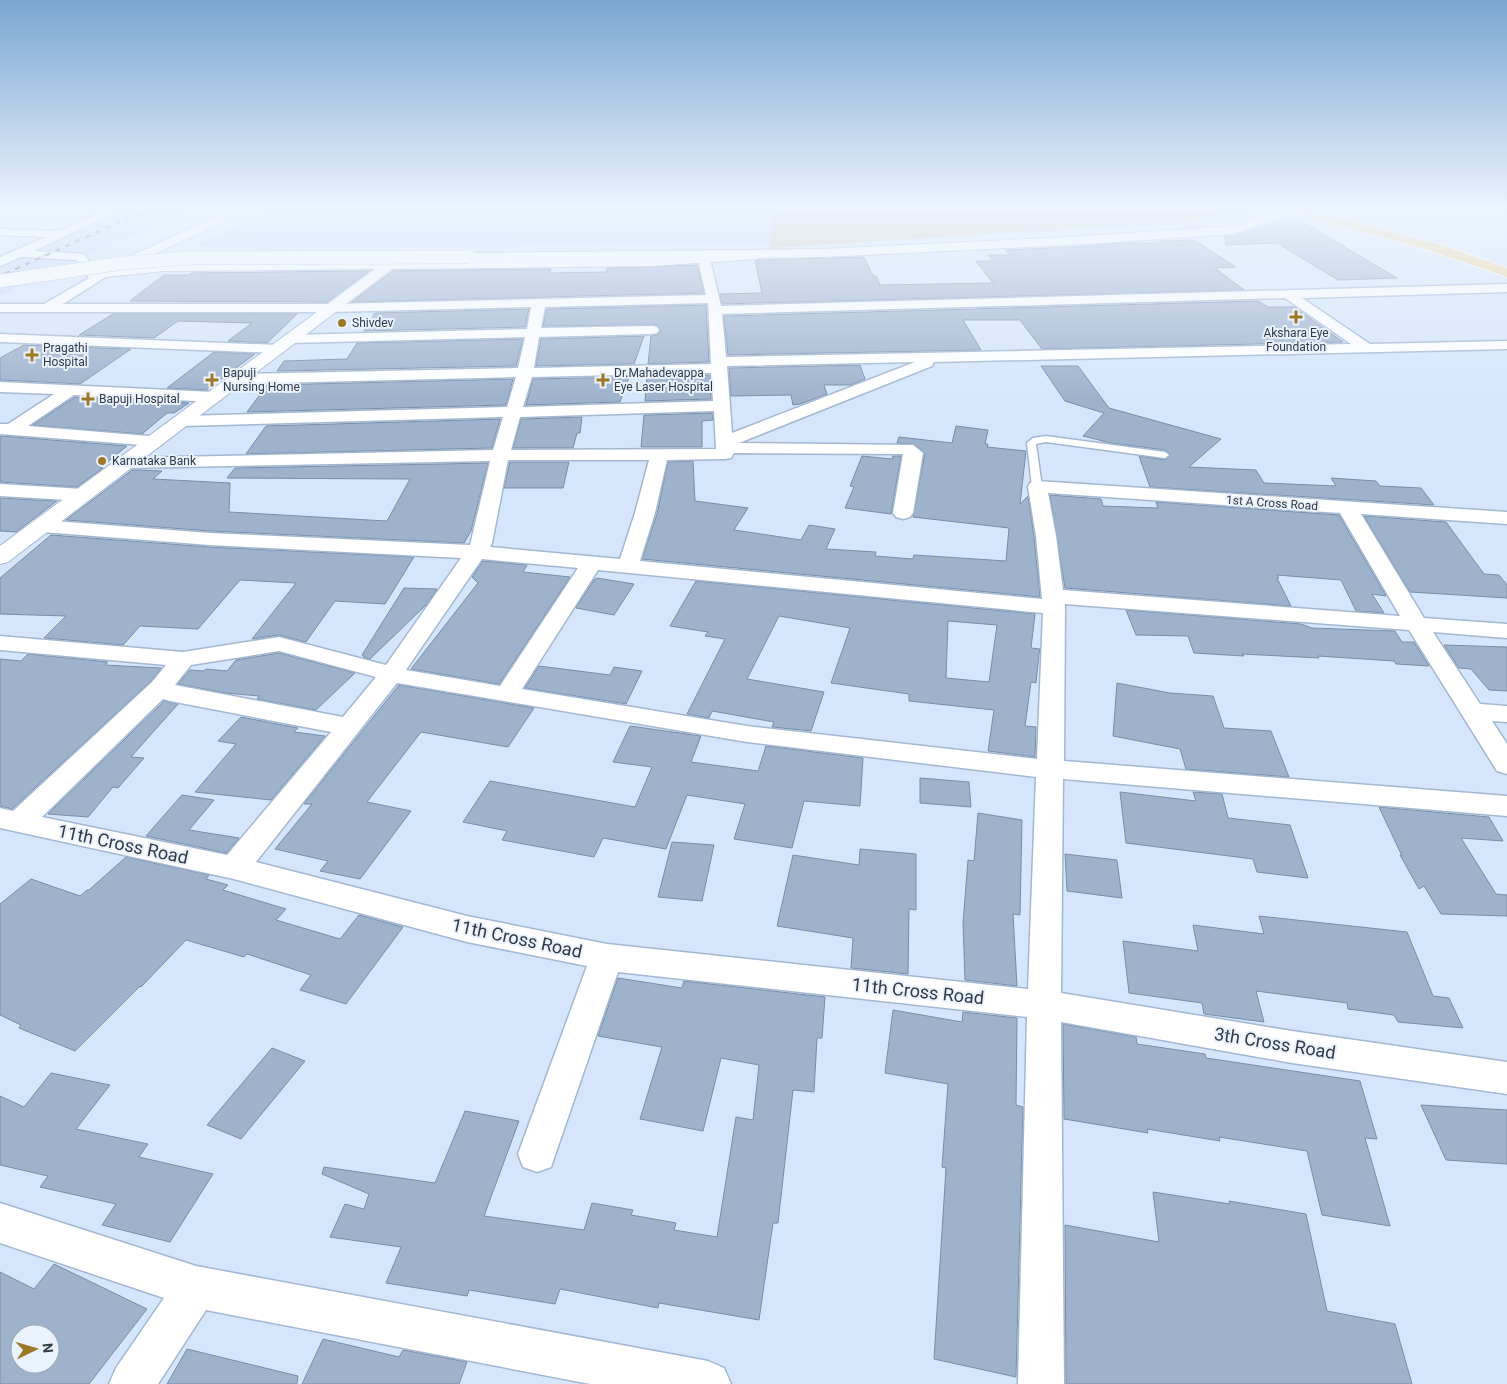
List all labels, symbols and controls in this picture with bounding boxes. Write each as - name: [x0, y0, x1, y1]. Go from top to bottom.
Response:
- marker: Akshara Eye Foundation: [1289, 310, 1303, 324]
- place label: Shivdev: [352, 316, 393, 330]
- marker: Shivdev: [336, 317, 348, 329]
- place label: Akshara Eye Foundation: [1263, 326, 1329, 354]
- place label: Pragathi Hospital: [43, 341, 88, 369]
- marker: Pragathi Hospital: [25, 348, 39, 362]
- place label: Bapuji Nursing Home: [223, 366, 300, 394]
- place label: Dr.Mahadevappa Eye Laser Hospital: [614, 366, 713, 394]
- marker: Bapuji Nursing Home: [205, 373, 219, 387]
- marker: Dr.Mahadevappa Eye Laser Hospital: [596, 373, 610, 387]
- marker: Bapuji Hospital: [81, 392, 95, 406]
- place label: Bapuji Hospital: [99, 392, 180, 406]
- place label: Karnataka Bank: [112, 454, 197, 468]
- marker: Karnataka Bank: [96, 455, 108, 467]
- street label: 1st A Cross Road: [1226, 493, 1318, 513]
- street label: 11th Cross Road: [56, 820, 190, 868]
- street label: 11th Cross Road: [450, 914, 584, 962]
- street label: 11th Cross Road: [851, 974, 985, 1008]
- street label: 3th Cross Road: [1213, 1023, 1337, 1063]
- north arrow: [10, 1324, 60, 1374]
- text: N: [40, 1342, 56, 1353]

